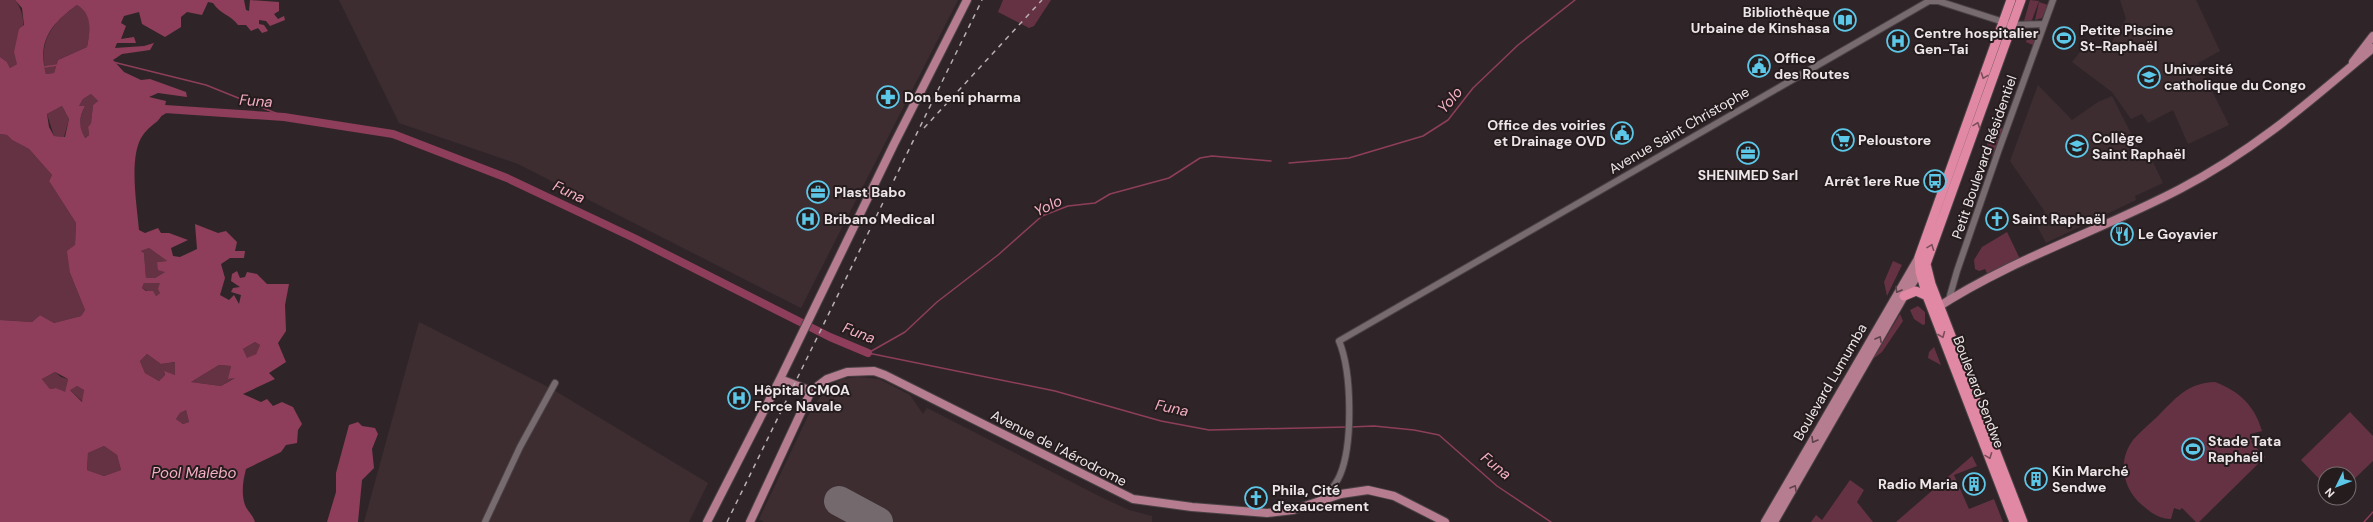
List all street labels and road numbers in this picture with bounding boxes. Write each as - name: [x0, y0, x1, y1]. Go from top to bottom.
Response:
- street label: Petit Boulevard Résidentiel: [1947, 73, 2021, 241]
- street label: Avenue Saint Christophe: [1605, 82, 1753, 178]
- street label: Boulevard Lumumba: [1789, 320, 1871, 444]
- street label: Boulevard Sendwe: [1949, 333, 2009, 451]
- street label: Avenue de l’Aérodrome: [988, 406, 1130, 490]

